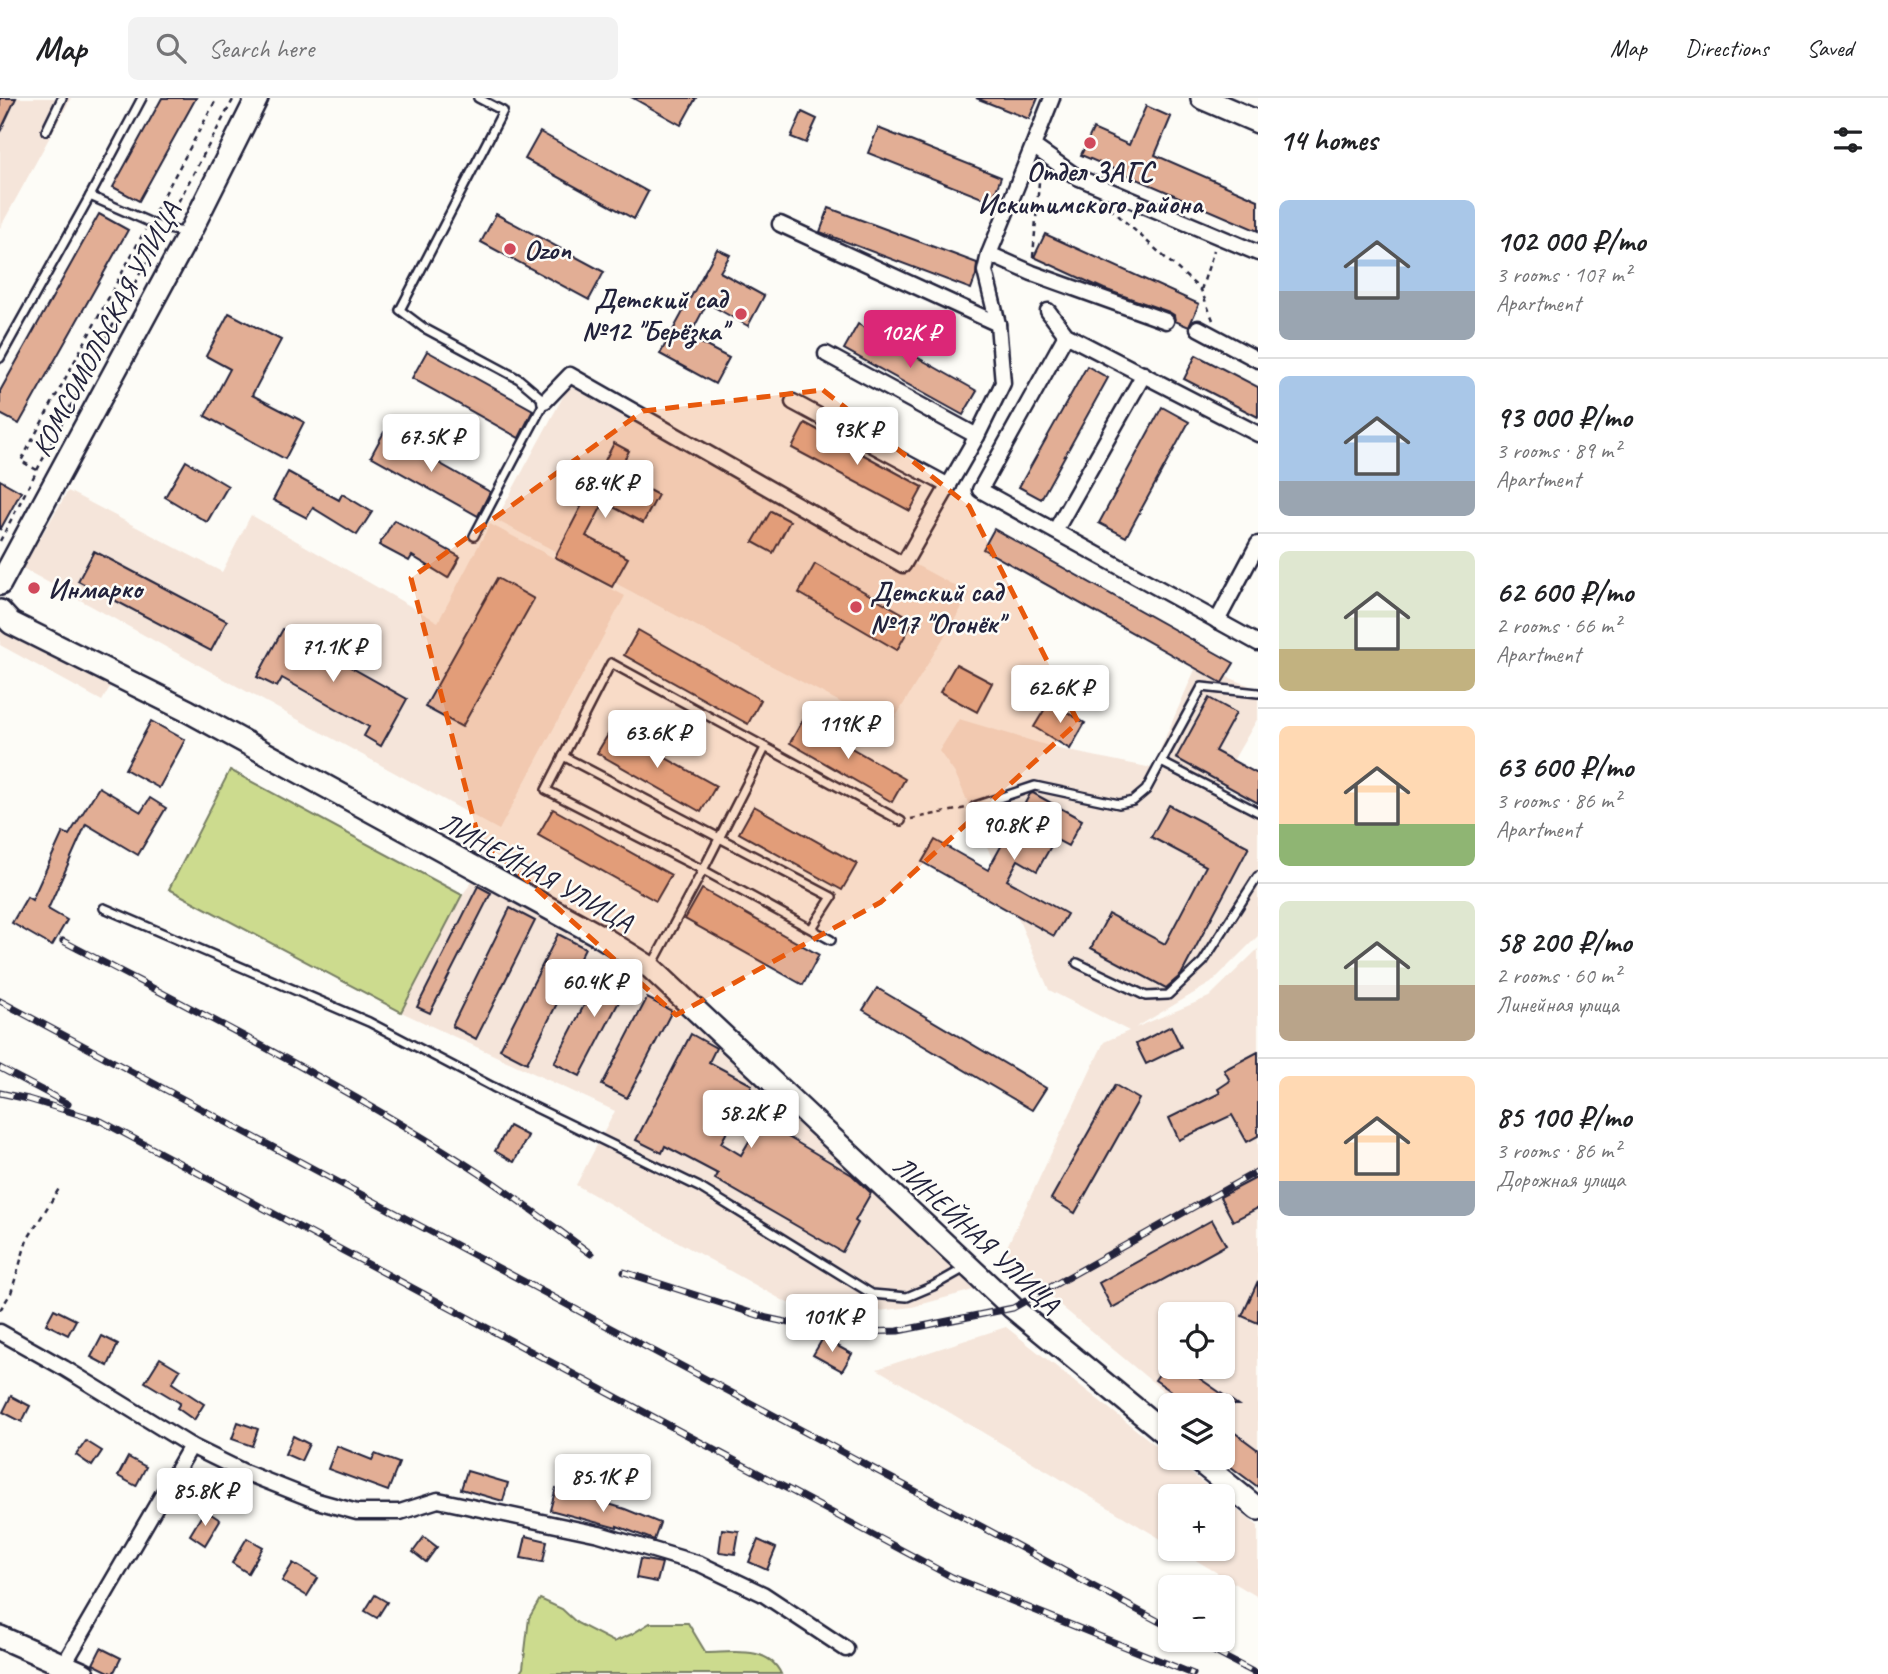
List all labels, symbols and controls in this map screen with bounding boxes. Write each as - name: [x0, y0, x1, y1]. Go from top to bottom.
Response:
- search box: [128, 17, 618, 80]
- text: Map: [35, 27, 86, 69]
- icon: search: [152, 29, 190, 67]
- text: Search here: [208, 32, 314, 65]
- text: Map: [1610, 33, 1647, 63]
- text: Directions: [1685, 33, 1768, 63]
- text: Saved: [1806, 33, 1853, 63]
- text: 14 homes: [1279, 121, 1377, 159]
- icon: filters: [1829, 121, 1867, 159]
- marker: Отдел ЗАГС Искитимского района: [1082, 135, 1098, 151]
- place label: Отдел ЗАГС Искитимского района: [977, 154, 1204, 221]
- street label: КОМСОМОЛЬСКАЯ УЛИЦА: [24, 195, 188, 462]
- text: 102 000 ₽/mo: [1496, 222, 1645, 260]
- icon: home: [1335, 228, 1419, 312]
- place label: Ozon: [524, 232, 572, 267]
- marker: Ozon: [502, 241, 518, 257]
- text: 3 rooms · 107 m²: [1496, 260, 1631, 289]
- place label: Детский сад №12 "Берёзка": [582, 281, 733, 349]
- text: Apartment: [1496, 289, 1581, 318]
- marker: Детский сад №12 "Берёзка": [733, 306, 749, 322]
- pin: 102K ₽: [853, 310, 967, 370]
- text: 102K ₽: [880, 318, 940, 347]
- text: 93 000 ₽/mo: [1496, 398, 1632, 436]
- icon: home: [1335, 404, 1419, 488]
- pin: 93K ₽: [808, 408, 906, 467]
- pin: 67.5K ₽: [366, 414, 496, 474]
- text: 93K ₽: [832, 415, 882, 444]
- text: 67.5K ₽: [399, 422, 463, 451]
- text: 3 rooms · 89 m²: [1496, 436, 1620, 465]
- pin: 68.4K ₽: [540, 460, 670, 520]
- text: Apartment: [1496, 465, 1581, 494]
- text: 68.4K ₽: [572, 468, 638, 497]
- place label: Инмарко: [48, 571, 145, 606]
- text: 62 600 ₽/mo: [1496, 573, 1633, 611]
- place label: Детский сад №17 "Огонёк": [870, 574, 1010, 641]
- icon: home: [1335, 579, 1419, 663]
- marker: Инмарко: [26, 580, 42, 596]
- marker: Детский сад №17 "Огонёк": [848, 599, 864, 615]
- text: 2 rooms · 66 m²: [1496, 611, 1620, 640]
- pin: 71.1K ₽: [268, 624, 398, 684]
- text: 71.1K ₽: [301, 632, 365, 661]
- text: Apartment: [1496, 640, 1581, 669]
- pin: 62.6K ₽: [995, 666, 1125, 725]
- text: 62.6K ₽: [1027, 673, 1093, 702]
- pin: 119K ₽: [791, 702, 905, 761]
- text: 119K ₽: [818, 709, 878, 738]
- pin: 63.6K ₽: [592, 710, 722, 770]
- text: 63.6K ₽: [624, 718, 690, 747]
- text: 63 600 ₽/mo: [1496, 748, 1633, 786]
- icon: home: [1335, 754, 1419, 838]
- text: 3 rooms · 86 m²: [1496, 786, 1620, 815]
- pin: 90.8K ₽: [949, 802, 1079, 862]
- street label: ЛИНЕЙНАЯ УЛИЦА: [434, 804, 640, 939]
- text: 90.8K ₽: [982, 810, 1046, 839]
- text: Apartment: [1496, 815, 1581, 844]
- text: 58 200 ₽/mo: [1496, 923, 1631, 961]
- icon: home: [1335, 929, 1419, 1013]
- pin: 60.4K ₽: [529, 960, 659, 1019]
- text: 2 rooms · 60 m²: [1496, 961, 1620, 990]
- text: 60.4K ₽: [561, 967, 627, 996]
- text: Линейная улица: [1496, 990, 1619, 1019]
- pin: 58.2K ₽: [686, 1090, 816, 1150]
- text: 58.2K ₽: [719, 1098, 783, 1127]
- text: 85 100 ₽/mo: [1496, 1098, 1631, 1136]
- icon: home: [1335, 1104, 1419, 1188]
- text: 3 rooms · 86 m²: [1496, 1136, 1620, 1165]
- street label: ЛИНЕЙНАЯ УЛИЦА: [886, 1148, 1068, 1321]
- text: Дорожная улица: [1496, 1165, 1625, 1194]
- pin: 101K ₽: [775, 1294, 889, 1354]
- text: 101K ₽: [802, 1302, 862, 1331]
- map controls: [1158, 1302, 1235, 1652]
- button: locate: [1158, 1302, 1235, 1379]
- button: layers: [1158, 1393, 1235, 1470]
- pin: 85.1K ₽: [538, 1454, 668, 1514]
- text: 85.1K ₽: [571, 1462, 635, 1491]
- pin: 85.8K ₽: [140, 1468, 270, 1528]
- text: 85.8K ₽: [173, 1476, 237, 1505]
- button: +: [1158, 1484, 1235, 1561]
- button: −: [1158, 1575, 1235, 1652]

